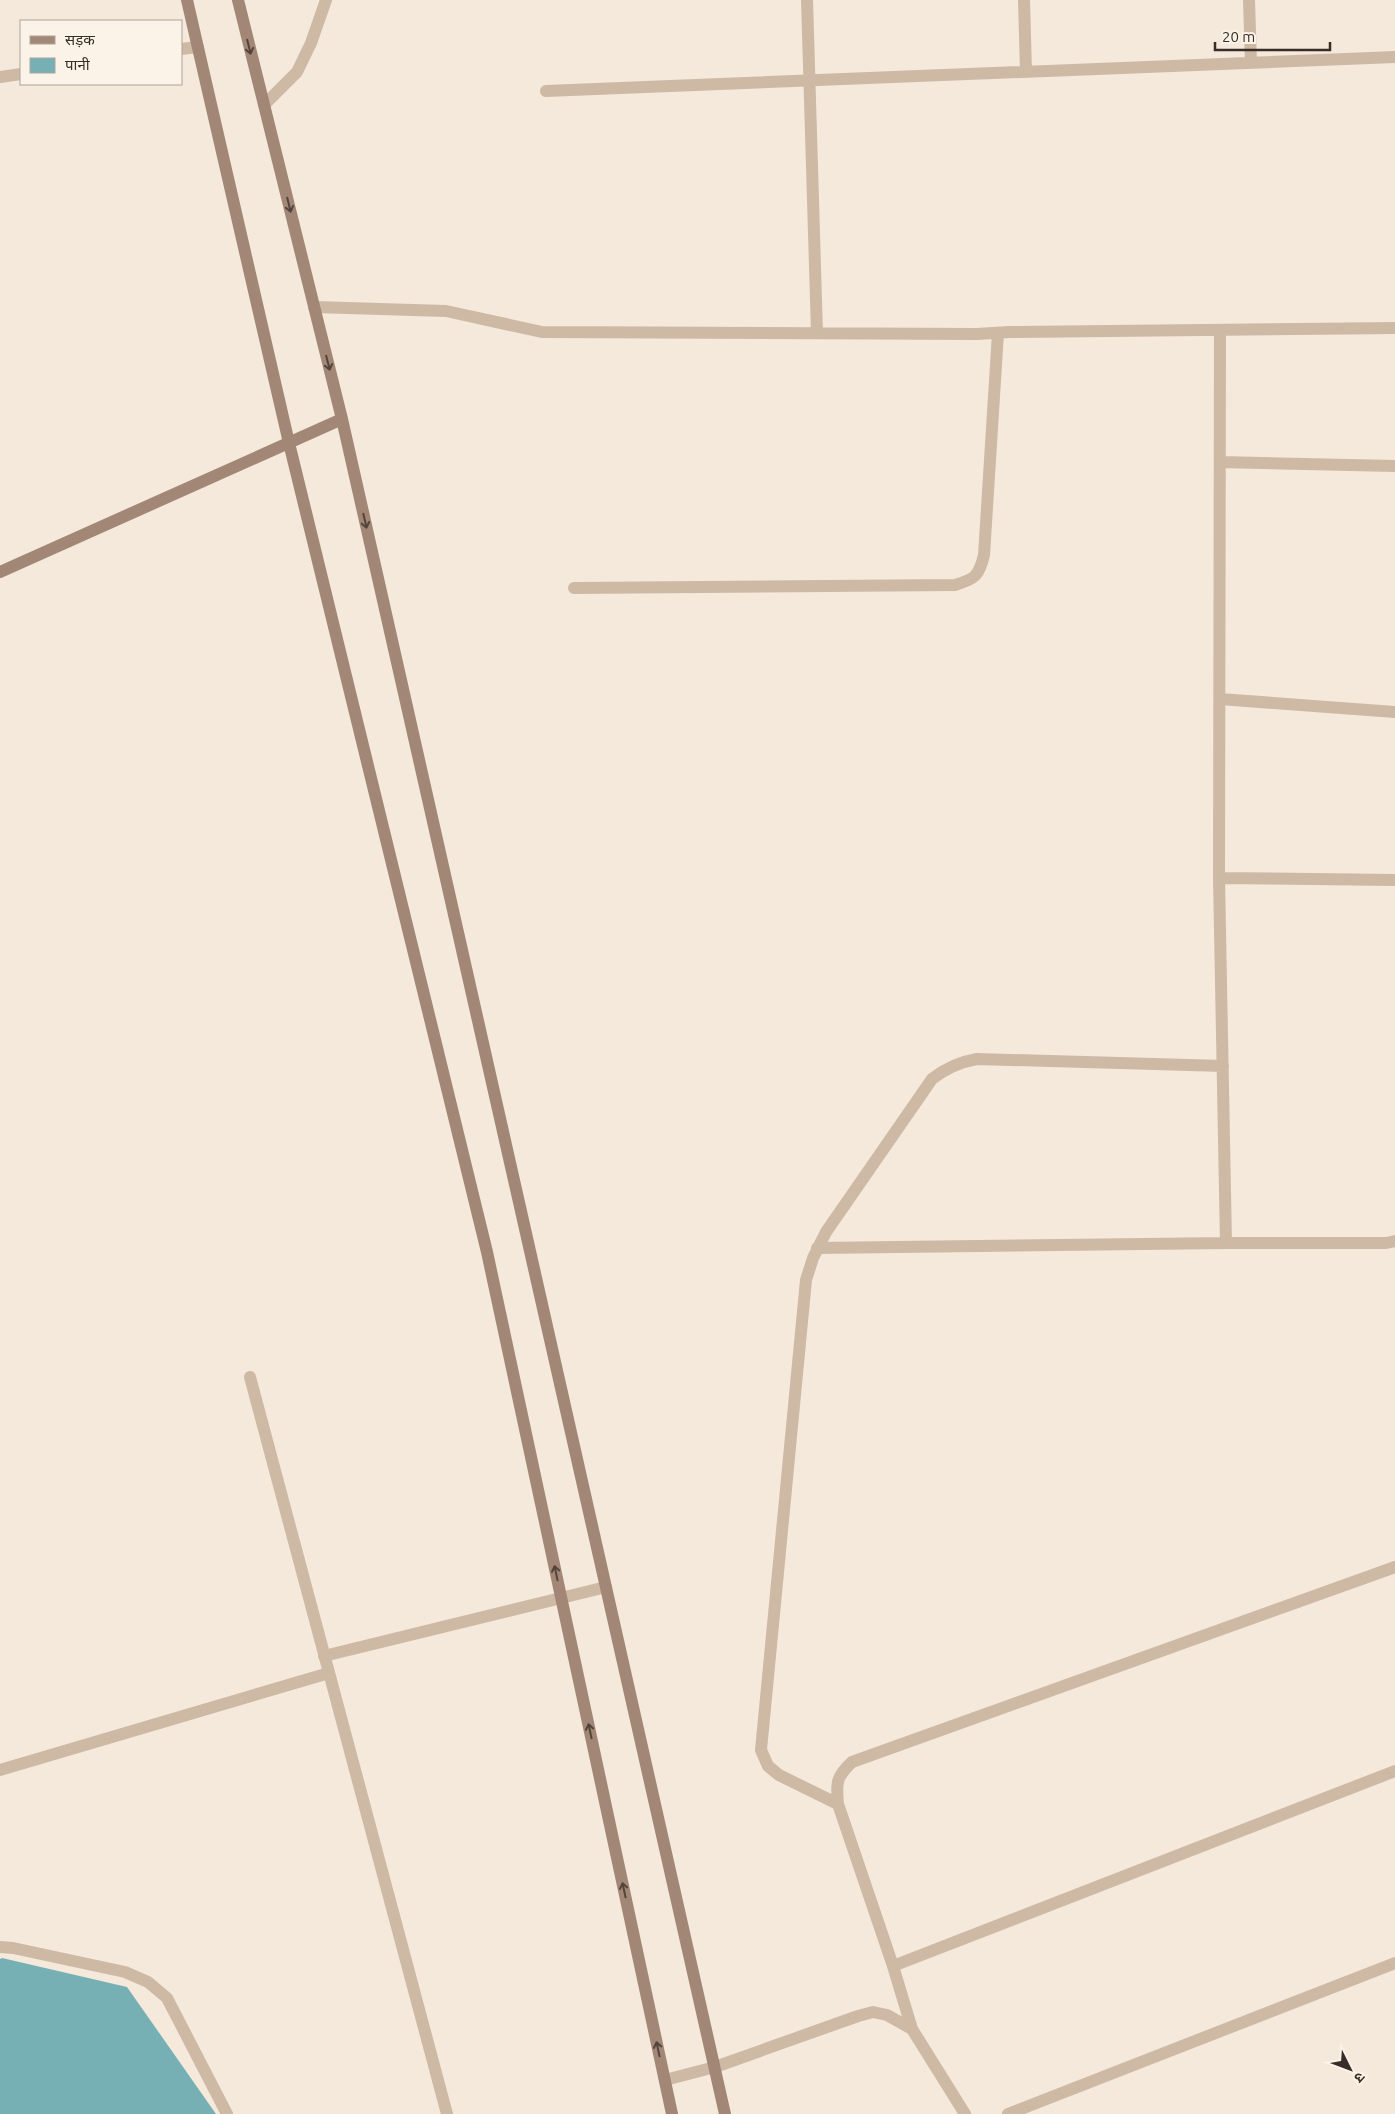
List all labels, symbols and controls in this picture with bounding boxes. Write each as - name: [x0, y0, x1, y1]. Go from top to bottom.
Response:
- legend: [20, 20, 182, 85]
- scale bar: [1215, 20, 1330, 52]
- text: 20 m: [1222, 28, 1255, 45]
- text: सड़क: [65, 31, 95, 48]
- one-way arrow: [245, 39, 255, 55]
- text: पानी: [65, 56, 91, 73]
- one-way arrow: [285, 196, 294, 212]
- one-way arrow: [324, 354, 333, 370]
- one-way arrow: [361, 512, 370, 528]
- one-way arrow: [551, 1565, 560, 1581]
- one-way arrow: [585, 1724, 594, 1740]
- one-way arrow: [619, 1883, 628, 1899]
- one-way arrow: [653, 2042, 662, 2058]
- north arrow: [1325, 2044, 1375, 2094]
- text: उ: [1350, 2069, 1368, 2087]

